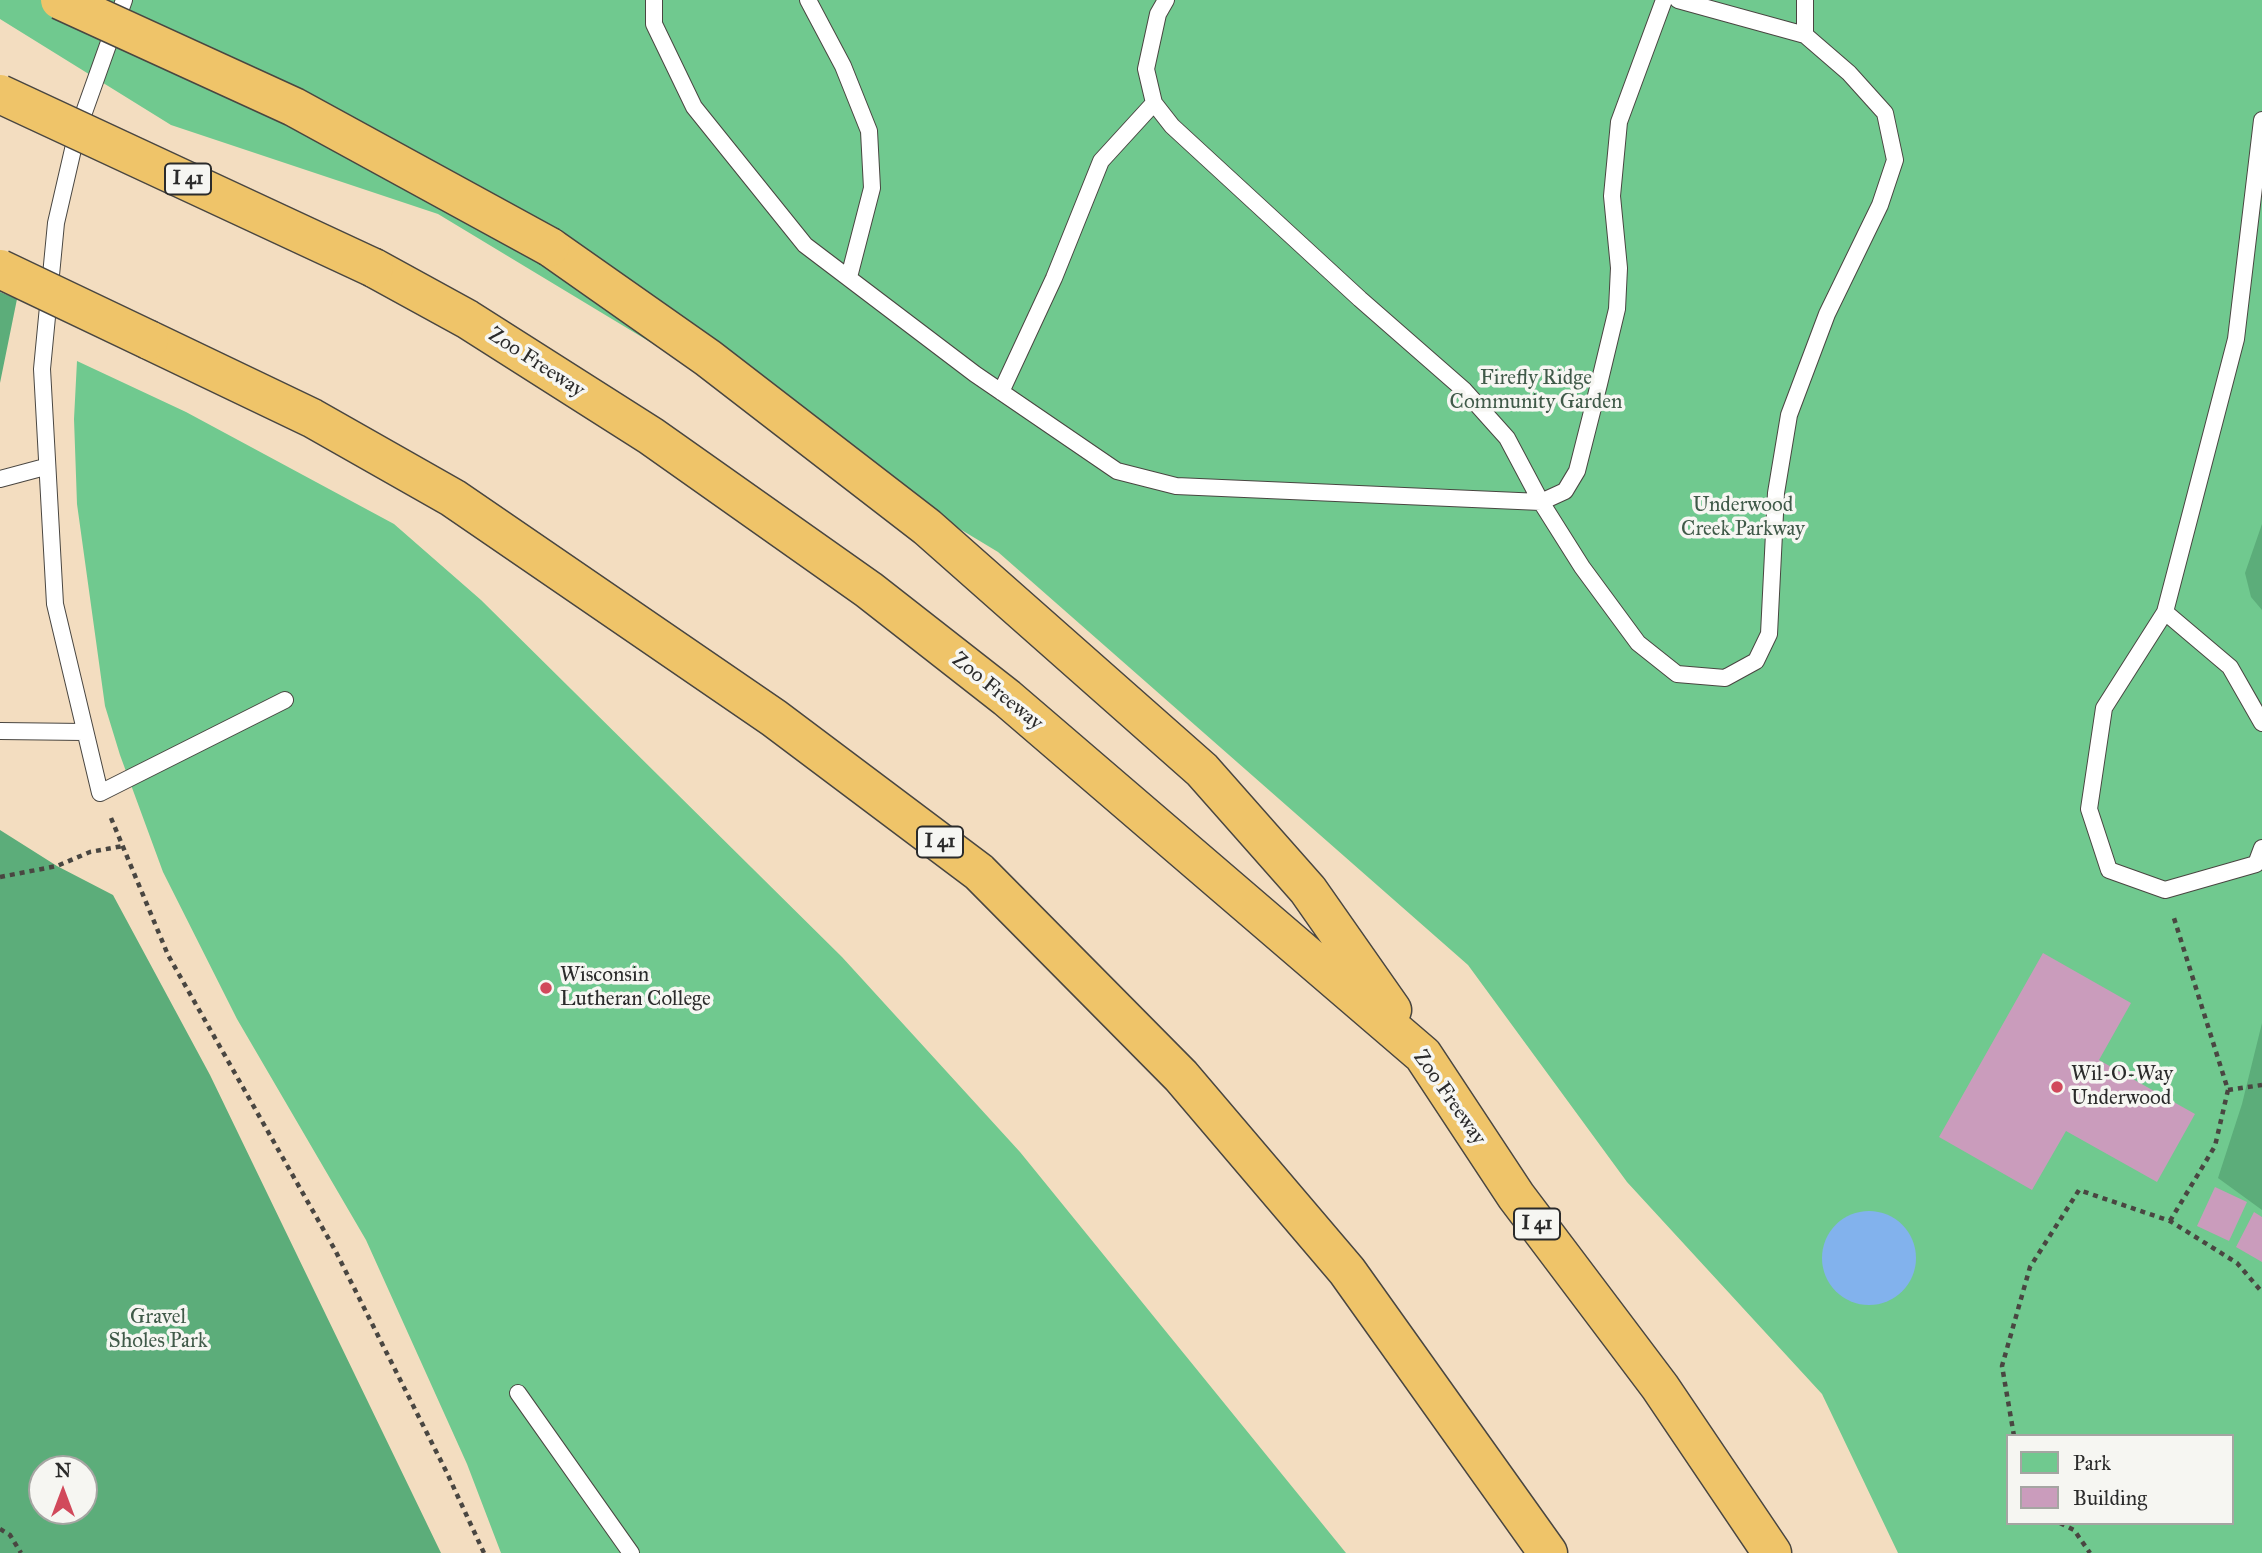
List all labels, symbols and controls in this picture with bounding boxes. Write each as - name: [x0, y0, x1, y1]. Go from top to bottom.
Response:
- road number: I 41: [165, 164, 211, 195]
- street label: Zoo Freeway: [483, 323, 589, 403]
- park label: Firefly Ridge Community Garden: [1450, 366, 1622, 416]
- park label: Underwood Creek Parkway: [1681, 493, 1805, 543]
- street label: Zoo Freeway: [946, 648, 1048, 736]
- road number: I 41: [917, 827, 963, 858]
- place label: Wisconsin Lutheran College: [560, 963, 711, 1013]
- marker: Wisconsin Lutheran College: [538, 980, 554, 996]
- street label: Zoo Freeway: [1407, 1046, 1491, 1150]
- place label: Wil-O-Way Underwood: [2071, 1062, 2173, 1112]
- marker: Wil-O-Way Underwood: [2049, 1079, 2065, 1095]
- road number: I 41: [1514, 1208, 1560, 1240]
- park label: Gravel Sholes Park: [109, 1305, 207, 1355]
- legend: [2007, 1434, 2234, 1525]
- text: Park: [2073, 1450, 2111, 1476]
- north arrow: [28, 1455, 98, 1525]
- text: N: [55, 1459, 71, 1482]
- text: Building: [2073, 1485, 2147, 1511]

